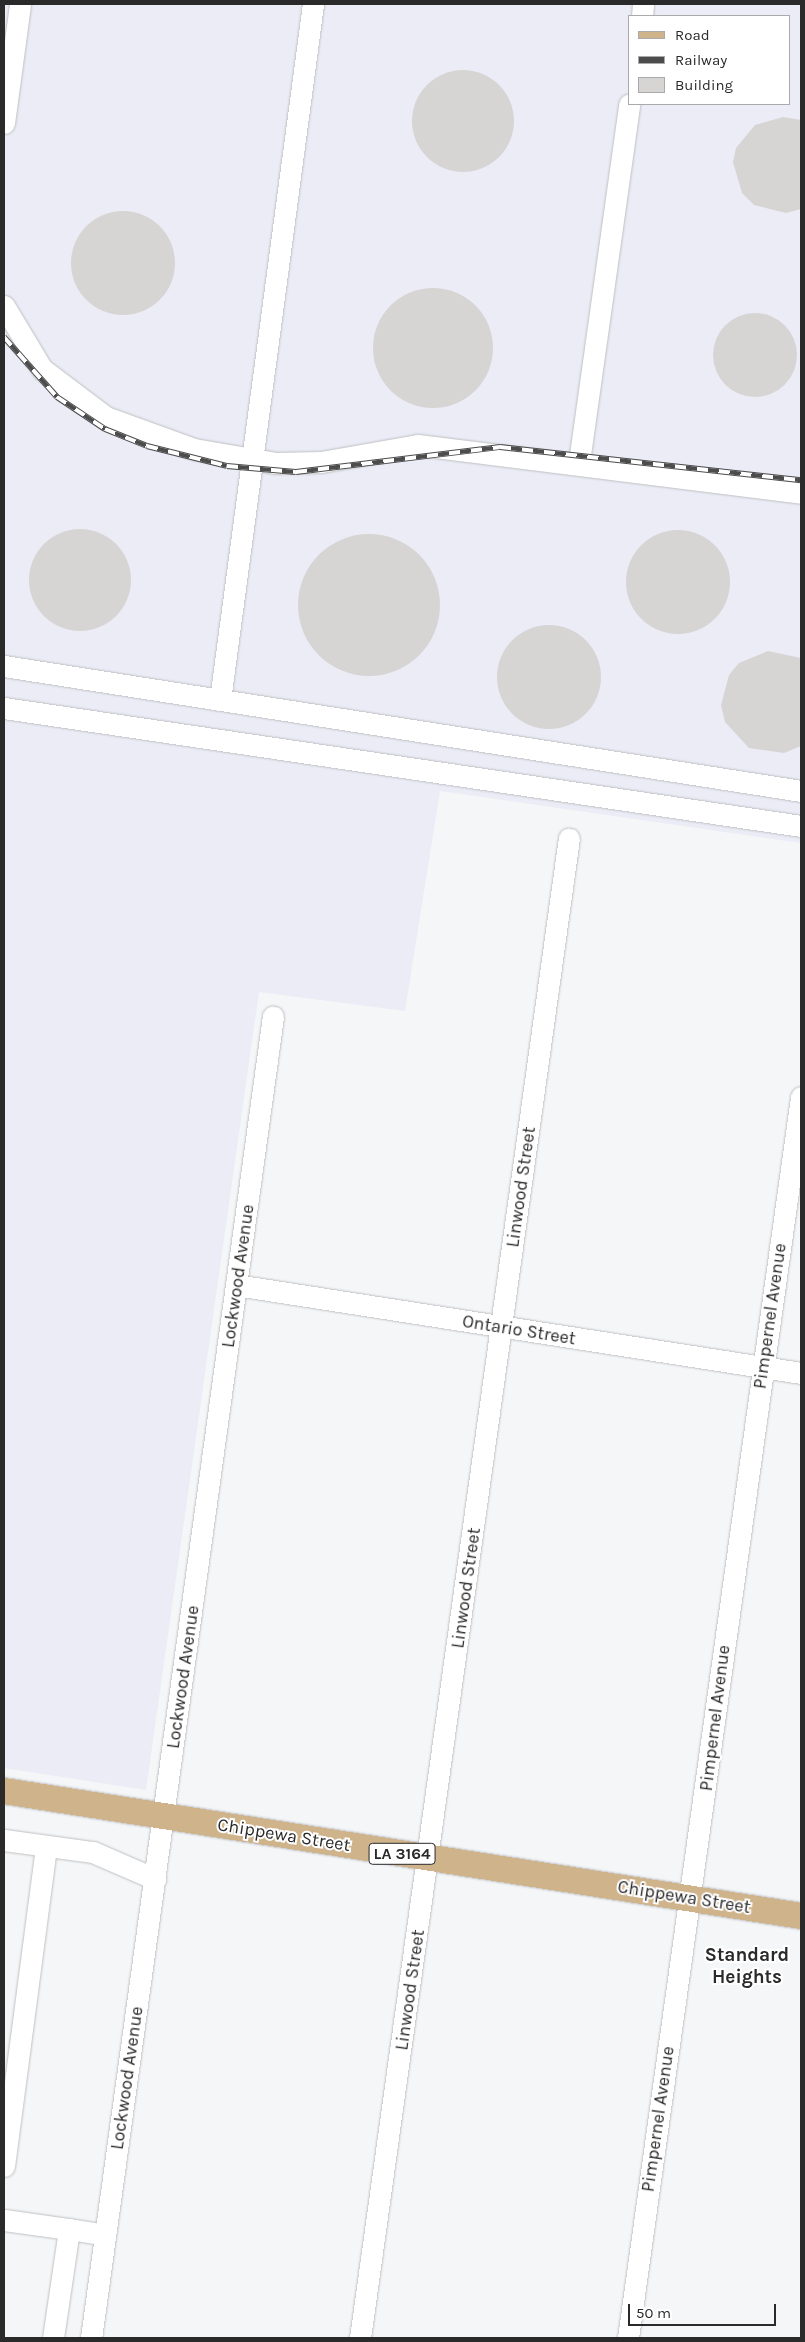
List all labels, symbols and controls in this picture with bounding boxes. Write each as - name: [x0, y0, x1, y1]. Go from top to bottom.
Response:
- legend: [628, 15, 790, 105]
- text: Road: [675, 26, 710, 44]
- text: Railway: [675, 51, 727, 69]
- text: Building: [675, 76, 733, 94]
- street label: Linwood Street: [502, 1125, 540, 1249]
- street label: Lockwood Avenue: [217, 1203, 259, 1349]
- street label: Pimpernel Avenue: [749, 1242, 791, 1390]
- street label: Ontario Street: [461, 1310, 577, 1350]
- street label: Linwood Street: [447, 1526, 485, 1650]
- street label: Lockwood Avenue: [162, 1604, 204, 1750]
- street label: Pimpernel Avenue: [695, 1644, 735, 1792]
- street label: Chippewa Street: [216, 1814, 352, 1856]
- road number: LA 3164: [368, 1840, 436, 1868]
- street label: Chippewa Street: [616, 1876, 752, 1918]
- street label: Linwood Street: [391, 1928, 429, 2052]
- district label: Standard Heights: [705, 1945, 789, 1989]
- street label: Lockwood Avenue: [106, 2005, 148, 2151]
- street label: Pimpernel Avenue: [637, 2045, 679, 2193]
- scale bar: [630, 2294, 778, 2326]
- text: 50 m: [636, 2304, 671, 2322]

